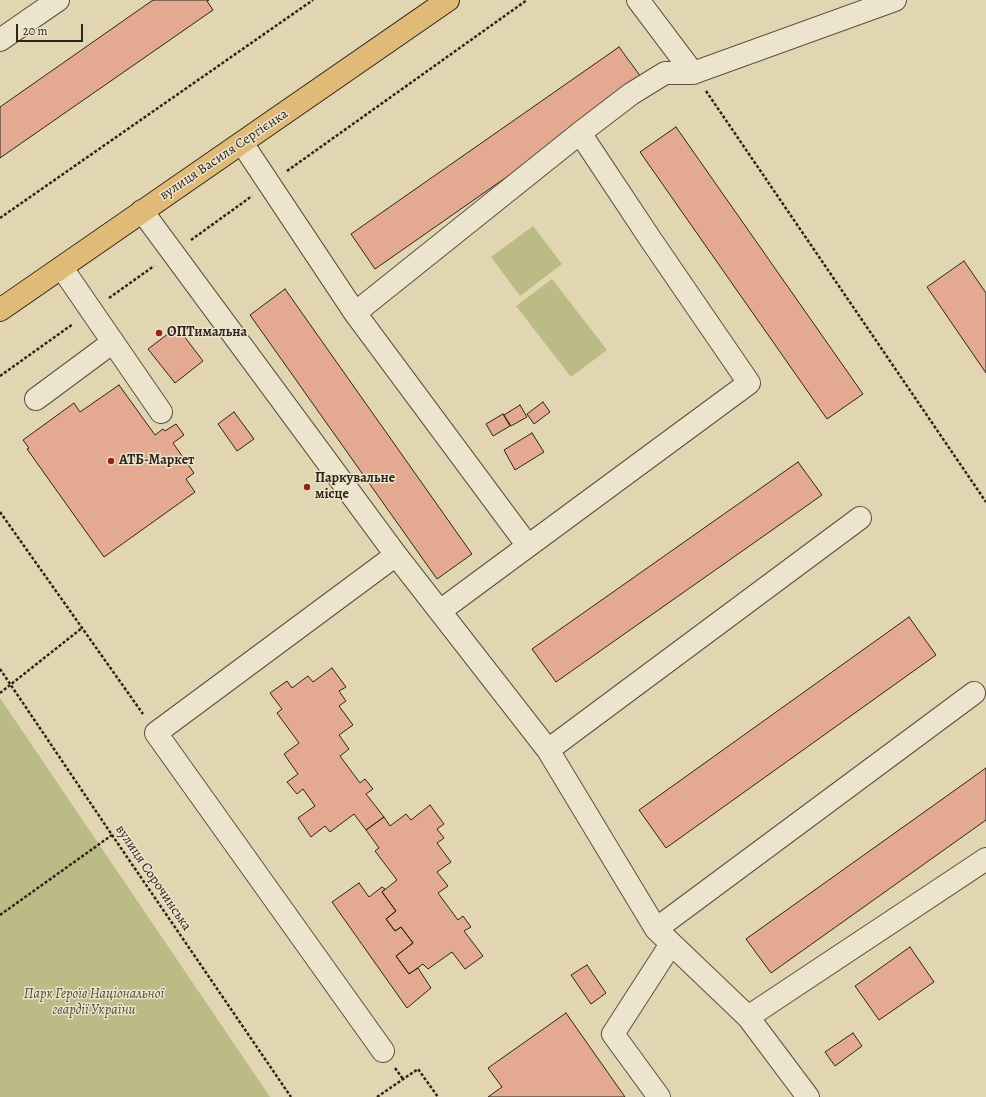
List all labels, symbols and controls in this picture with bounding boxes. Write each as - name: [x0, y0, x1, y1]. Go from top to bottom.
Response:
- scale bar: [18, 16, 85, 42]
- text: 20 m: [23, 23, 47, 39]
- street label: вулиця Василя Сергієнка: [157, 106, 291, 204]
- place label: ОПТимальна: [167, 325, 247, 341]
- marker: ОПТимальна: [154, 328, 164, 338]
- place label: АТБ-Маркет: [119, 453, 195, 469]
- marker: АТБ-Маркет: [106, 456, 116, 466]
- place label: Паркувальне місце: [315, 471, 395, 504]
- marker: Паркувальне місце: [302, 482, 312, 492]
- street label: вулиця Сорочинська: [111, 822, 195, 934]
- park label: Парк Героїв Національної гвардії України: [24, 987, 164, 1020]

